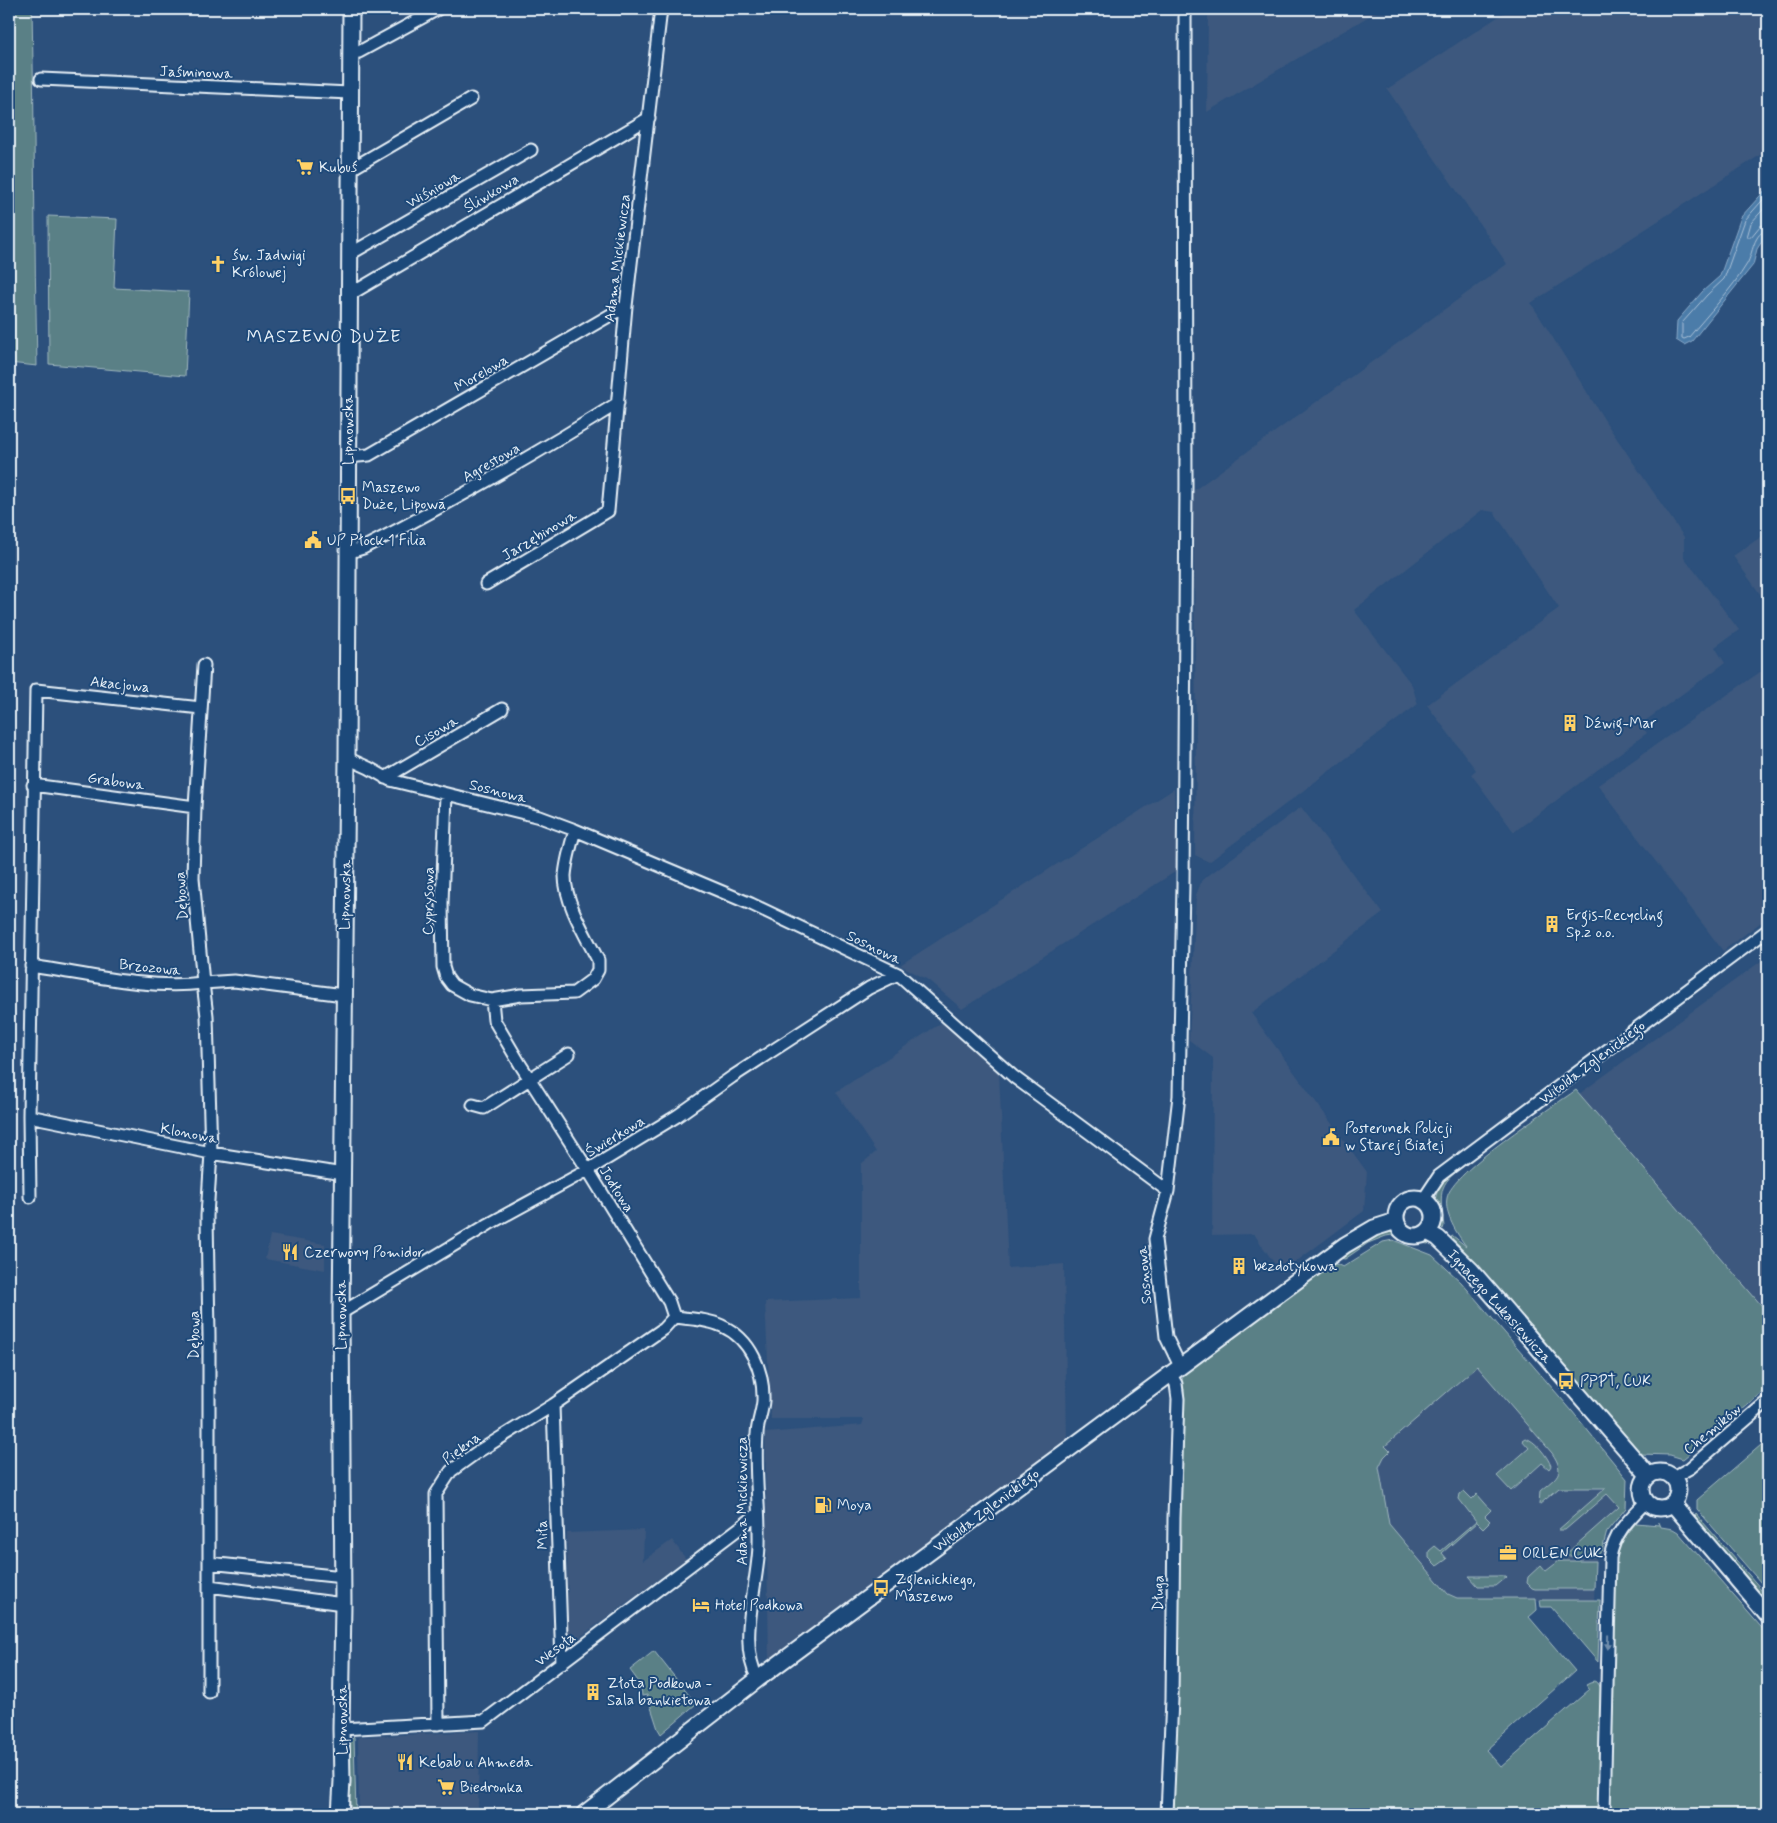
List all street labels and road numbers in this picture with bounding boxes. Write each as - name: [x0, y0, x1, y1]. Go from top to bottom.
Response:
- street label: Jaśminowa: [159, 62, 234, 84]
- street label: Wiśniowa: [403, 166, 465, 213]
- street label: Śliwkowa: [460, 169, 523, 218]
- street label: Adama Mickiewicza: [600, 193, 636, 323]
- street label: Morelowa: [451, 350, 512, 397]
- street label: Lipnowska: [339, 394, 359, 465]
- street label: Agrestowa: [459, 438, 524, 487]
- street label: Jarzębinowa: [499, 505, 581, 566]
- street label: Akacjowa: [89, 672, 151, 698]
- street label: Cisowa: [411, 711, 463, 752]
- street label: Grabowa: [86, 768, 147, 796]
- street label: Sosnowa: [467, 775, 530, 809]
- street label: Lipnowska: [335, 859, 357, 930]
- street label: Cyprysowa: [418, 867, 440, 935]
- street label: Dębowa: [170, 871, 194, 921]
- street label: Sosnowa: [843, 926, 905, 970]
- street label: Brzozowa: [118, 955, 183, 981]
- street label: Witolda Zglenickiego: [1535, 1016, 1650, 1110]
- street label: Świerkowa: [582, 1110, 649, 1162]
- street label: Klonowa: [159, 1119, 220, 1149]
- street label: Jodłowa: [594, 1163, 638, 1217]
- street label: Sosnowa: [1132, 1244, 1158, 1305]
- street label: Ignacego Łukasiewicza: [1442, 1245, 1557, 1369]
- street label: Lipnowska: [332, 1279, 352, 1350]
- street label: Dębowa: [185, 1311, 205, 1359]
- street label: Chemików: [1679, 1400, 1746, 1460]
- street label: Piękna: [438, 1428, 485, 1470]
- street label: Adama Mickiewicza: [733, 1437, 753, 1565]
- street label: Witolda Zglenickiego: [929, 1464, 1044, 1558]
- street label: Miła: [532, 1520, 554, 1550]
- street label: Długa: [1149, 1575, 1169, 1611]
- street label: Wesoła: [531, 1628, 580, 1672]
- street label: Lipnowska: [333, 1684, 353, 1755]

